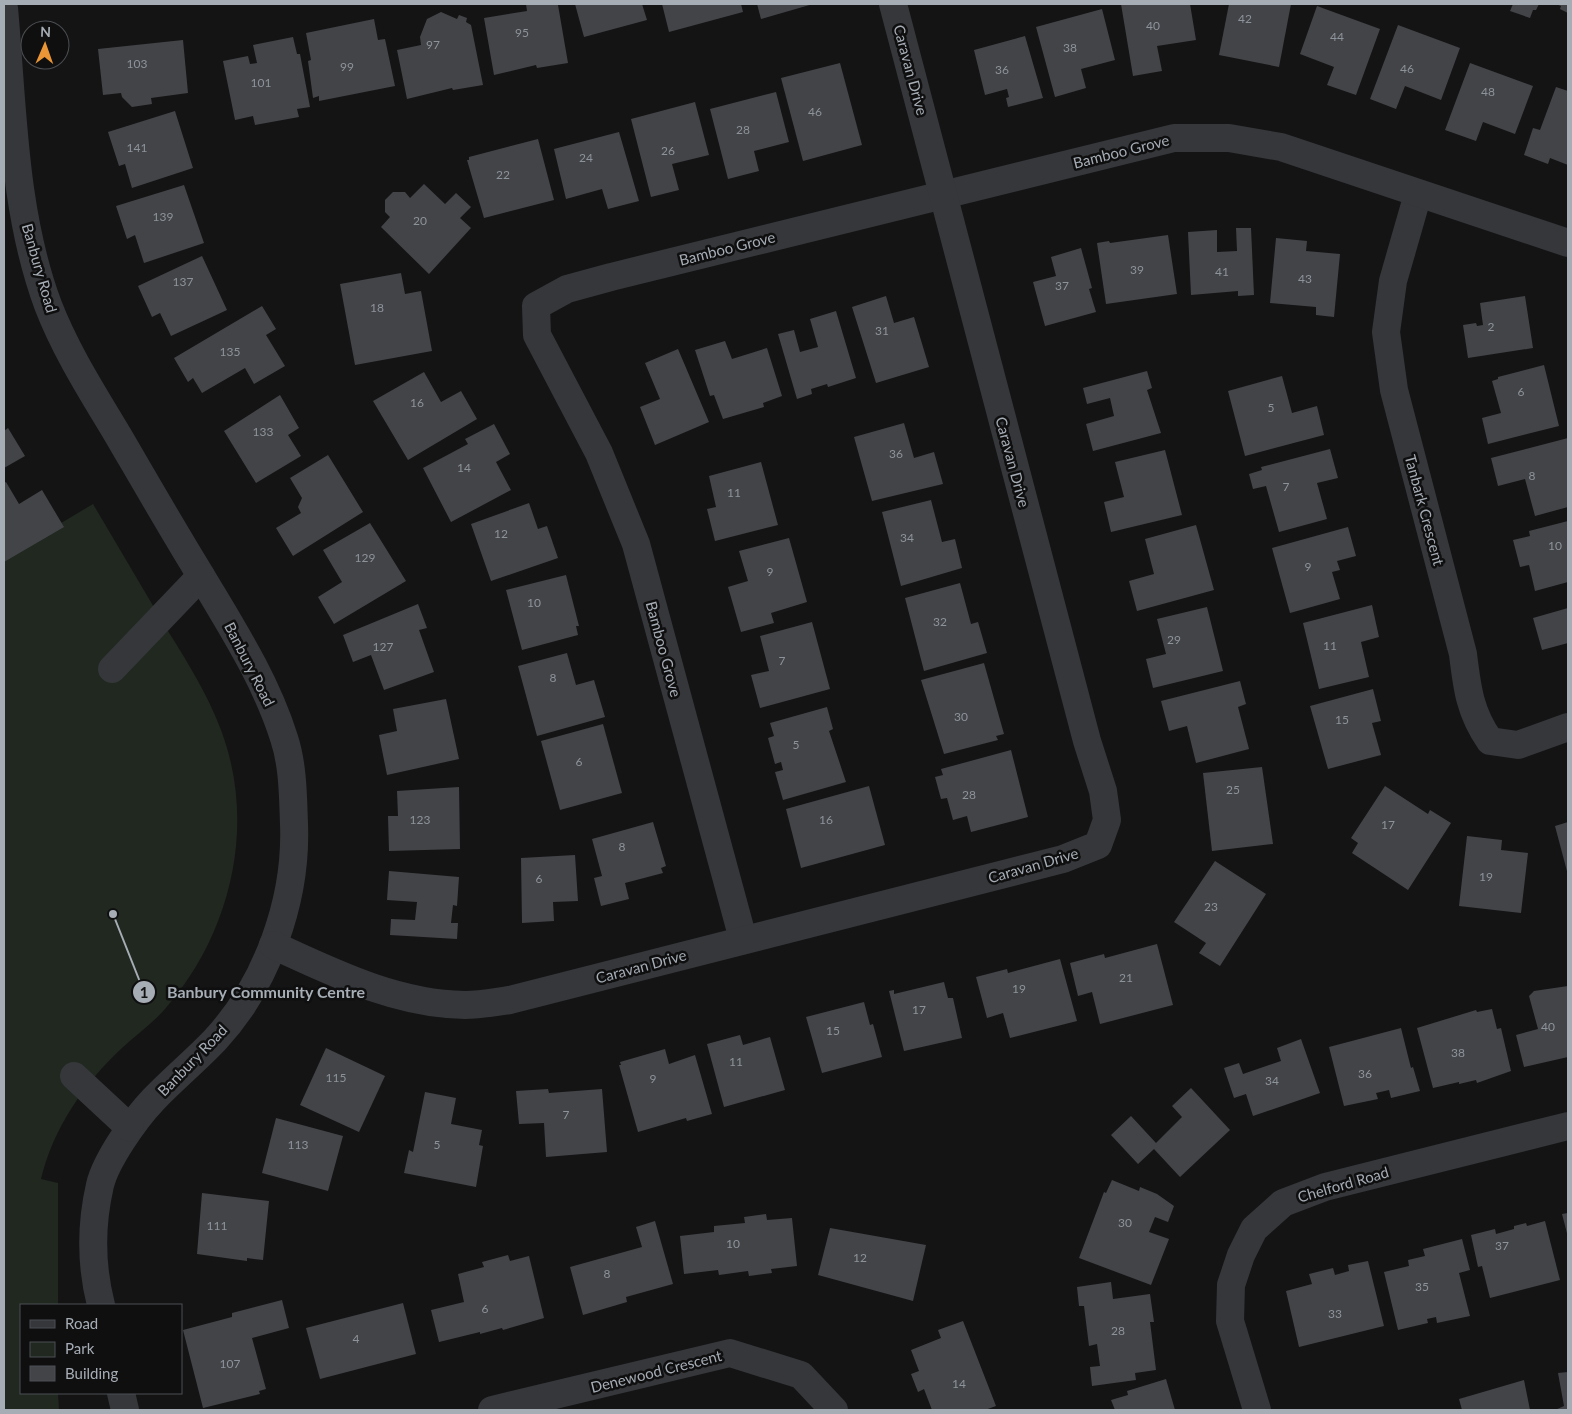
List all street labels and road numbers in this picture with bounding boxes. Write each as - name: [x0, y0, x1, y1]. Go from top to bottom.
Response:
- street label: Caravan Drive: [890, 23, 932, 117]
- street label: Bamboo Grove: [1071, 130, 1171, 172]
- street label: Banbury Road: [19, 221, 61, 315]
- street label: Bamboo Grove: [677, 227, 777, 269]
- street label: Caravan Drive: [992, 415, 1034, 509]
- street label: Tanbark Crescent: [1402, 453, 1449, 568]
- street label: Bamboo Grove: [643, 599, 685, 699]
- street label: Banbury Road: [221, 619, 279, 709]
- street label: Caravan Drive: [986, 843, 1080, 886]
- street label: Caravan Drive: [594, 945, 688, 987]
- street label: Banbury Road: [154, 1021, 230, 1099]
- street label: Chelford Road: [1295, 1162, 1391, 1206]
- street label: Denewood Crescent: [589, 1346, 724, 1396]

